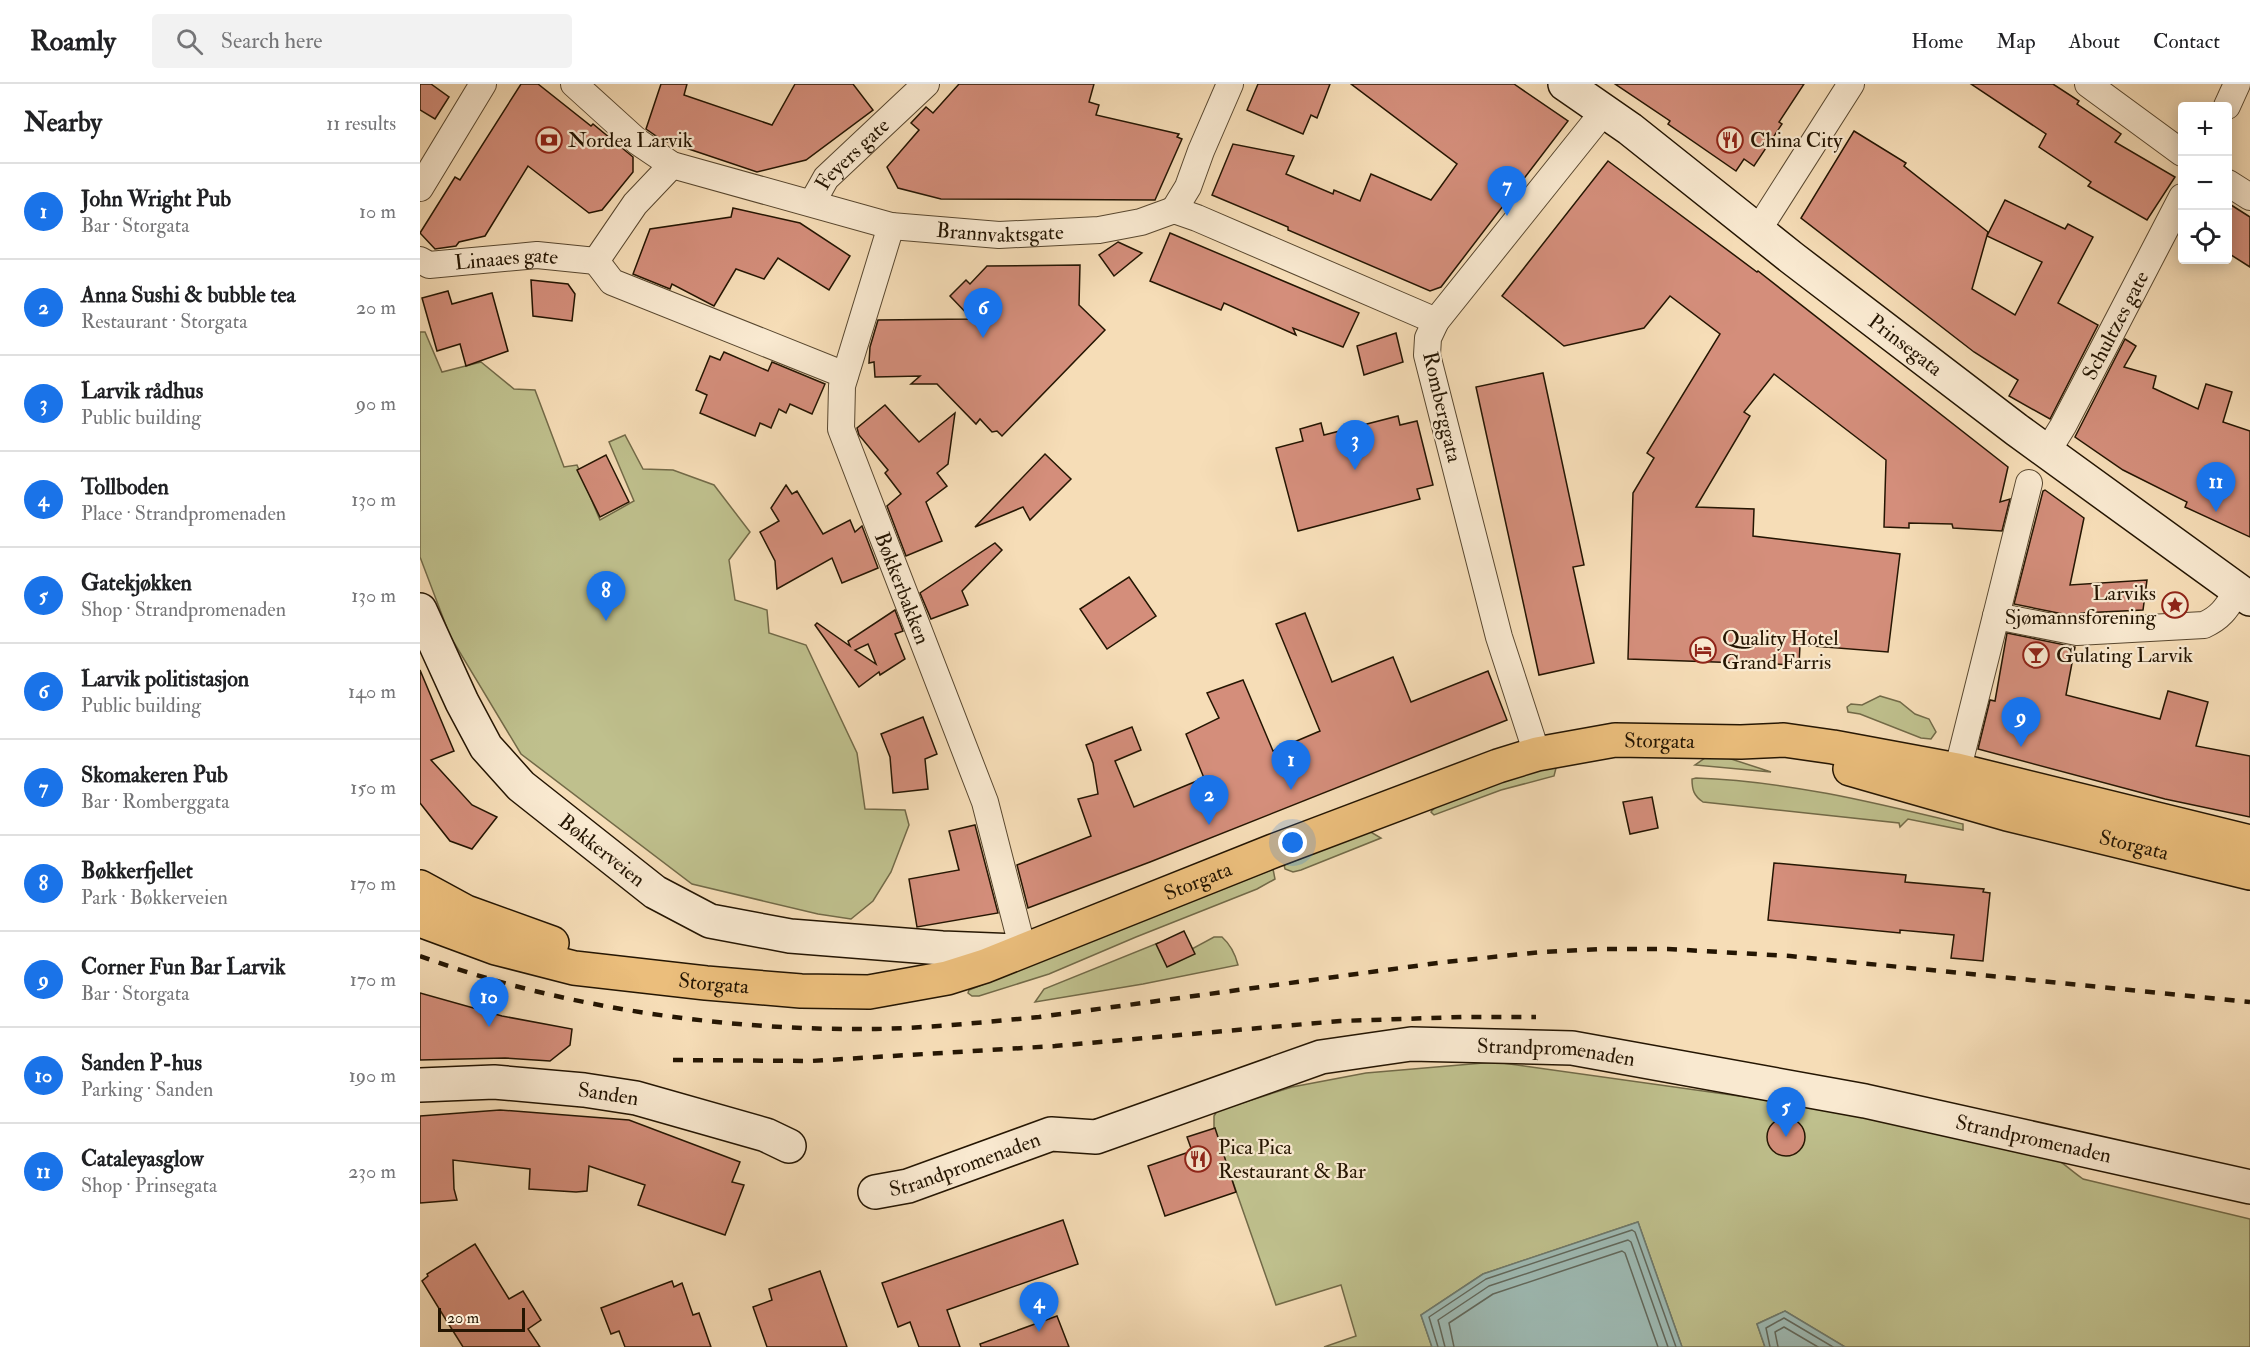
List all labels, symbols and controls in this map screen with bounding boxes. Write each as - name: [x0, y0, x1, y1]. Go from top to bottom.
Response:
- search box: [152, 14, 572, 68]
- text: Roamly: [30, 24, 116, 59]
- icon: search: [173, 25, 206, 58]
- text: Search here: [221, 27, 323, 55]
- text: Home: [1911, 28, 1963, 55]
- text: Map: [1996, 28, 2036, 55]
- text: About: [2069, 28, 2120, 55]
- text: Contact: [2153, 28, 2220, 55]
- map controls: [2178, 102, 2232, 264]
- button: +: [2178, 102, 2232, 156]
- text: Nearby: [24, 107, 102, 139]
- text: 11 results: [326, 111, 396, 136]
- street label: Feyers gate: [809, 112, 895, 194]
- bank icon: Nordea Larvik: [534, 125, 564, 155]
- restaurant icon: China City: [1715, 125, 1745, 155]
- place label: Nordea Larvik: [568, 127, 693, 154]
- place label: China City: [1750, 127, 1843, 154]
- button: −: [2178, 156, 2232, 210]
- pin: 7: [1488, 166, 1526, 216]
- text: John Wright Pub: [81, 185, 231, 213]
- text: 1: [40, 199, 47, 224]
- text: 10 m: [359, 199, 396, 224]
- button: locate: [2178, 210, 2232, 264]
- text: Bar · Storgata: [81, 213, 189, 238]
- street label: Brannvaktsgate: [935, 216, 1064, 249]
- street label: Linaaes gate: [453, 241, 560, 276]
- street label: Schultzes gate: [2076, 266, 2155, 384]
- text: Anna Sushi & bubble tea: [81, 281, 296, 309]
- pin: 6: [964, 288, 1002, 338]
- text: 2: [38, 295, 49, 320]
- text: 20 m: [356, 295, 396, 320]
- street label: Prinsegata: [1863, 308, 1948, 382]
- text: Restaurant · Storgata: [81, 309, 247, 334]
- street label: Romberggata: [1416, 349, 1468, 465]
- text: Larvik rådhus: [81, 377, 203, 405]
- text: 3: [40, 391, 47, 416]
- text: 90 m: [356, 391, 396, 416]
- text: Public building: [81, 405, 201, 430]
- pin: 3: [1336, 420, 1374, 470]
- pin: 11: [2196, 462, 2236, 512]
- text: Tollboden: [81, 473, 169, 501]
- text: 4: [38, 487, 49, 512]
- text: 130 m: [351, 487, 396, 512]
- text: Place · Strandpromenaden: [81, 501, 286, 526]
- street label: Bøkkerbakken: [869, 528, 936, 648]
- text: Gatekjøkken: [81, 569, 192, 597]
- pin: 8: [586, 572, 626, 621]
- place label: Larviks Sjømannsforening: [2005, 580, 2157, 631]
- text: 5: [39, 583, 48, 608]
- text: 130 m: [351, 583, 396, 608]
- place icon: Larviks Sjømannsforening: [2160, 590, 2190, 620]
- text: Shop · Strandpromenaden: [81, 597, 286, 622]
- place label: Quality Hotel Grand Farris: [1722, 625, 1839, 676]
- hotel icon: Quality Hotel Grand Farris: [1688, 635, 1718, 665]
- bar icon: Gulating Larvik: [2021, 640, 2051, 670]
- place label: Gulating Larvik: [2056, 642, 2193, 669]
- text: Larvik politistasjon: [81, 665, 249, 693]
- text: 6: [38, 679, 49, 704]
- text: 140 m: [348, 679, 396, 704]
- text: Public building: [81, 693, 201, 718]
- pin: 9: [2002, 698, 2040, 747]
- street label: Storgata: [1624, 727, 1695, 755]
- pin: 1: [1272, 740, 1310, 790]
- text: Skomakeren Pub: [81, 761, 228, 789]
- text: 7: [39, 775, 48, 800]
- text: 150 m: [350, 775, 396, 800]
- pin: 2: [1190, 776, 1228, 825]
- text: Bar · Romberggata: [81, 789, 229, 814]
- street label: Bøkkerveien: [553, 808, 651, 893]
- street label: Storgata: [2096, 823, 2172, 866]
- your location: [1278, 828, 1307, 857]
- street label: Storgata: [1160, 855, 1236, 907]
- text: Bøkkerfjellet: [81, 857, 193, 885]
- text: 8: [39, 871, 48, 896]
- text: 170 m: [350, 871, 396, 896]
- text: Park · Bøkkerveien: [81, 885, 228, 910]
- text: Corner Fun Bar Larvik: [81, 953, 285, 981]
- street label: Storgata: [677, 966, 750, 1000]
- text: 9: [38, 967, 49, 992]
- text: 170 m: [350, 967, 396, 992]
- pin: 10: [470, 978, 508, 1027]
- text: Bar · Storgata: [81, 981, 189, 1006]
- street label: Strandpromenaden: [1477, 1032, 1637, 1073]
- text: Sanden P-hus: [81, 1049, 202, 1077]
- text: 10: [35, 1063, 52, 1088]
- text: 190 m: [349, 1063, 396, 1088]
- street label: Sanden: [577, 1076, 641, 1112]
- text: Parking · Sanden: [81, 1077, 213, 1102]
- pin: 5: [1766, 1088, 1806, 1137]
- street label: Strandpromenaden: [1953, 1108, 2114, 1169]
- street label: Strandpromenaden: [887, 1125, 1044, 1203]
- place label: Pica Pica Restaurant & Bar: [1218, 1134, 1366, 1185]
- restaurant icon: Pica Pica Restaurant & Bar: [1183, 1144, 1213, 1174]
- text: Cataleyasglow: [81, 1145, 204, 1173]
- text: 11: [36, 1159, 51, 1184]
- text: 230 m: [348, 1159, 396, 1184]
- text: Shop · Prinsegata: [81, 1173, 217, 1198]
- pin: 4: [1020, 1282, 1058, 1332]
- scale bar: [438, 1305, 525, 1332]
- text: 20 m: [447, 1308, 479, 1328]

